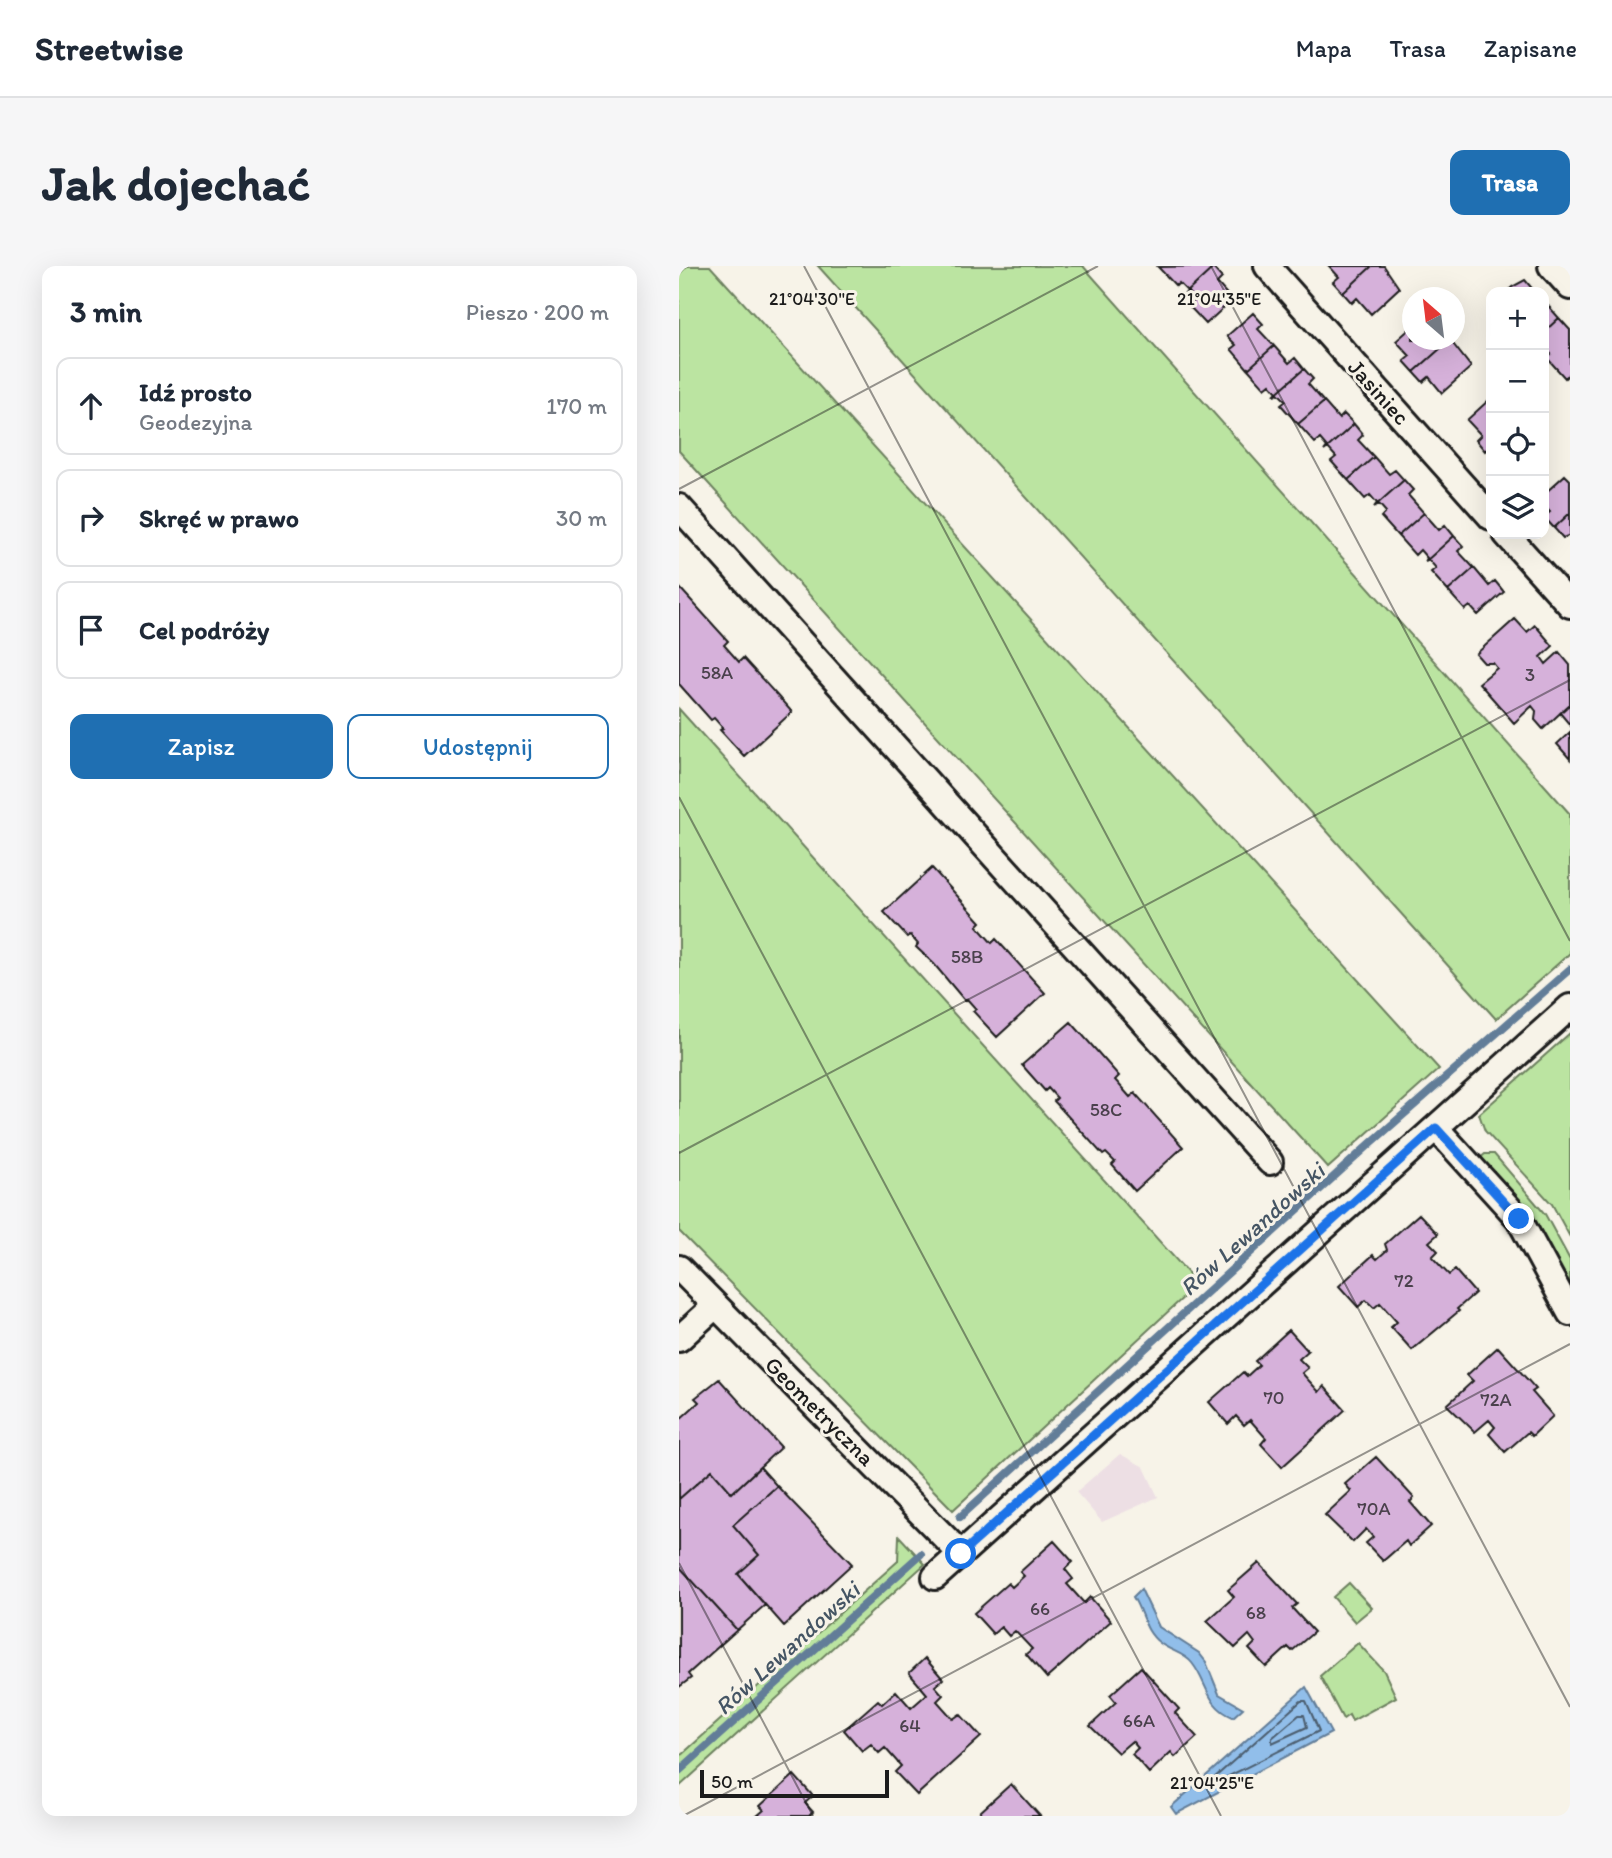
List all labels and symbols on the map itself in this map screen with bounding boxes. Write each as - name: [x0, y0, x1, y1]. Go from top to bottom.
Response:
- north arrow: [1402, 287, 1465, 350]
- text: 21°04'30"E: [769, 288, 855, 310]
- text: 21°04'35"E: [1177, 288, 1261, 310]
- street label: Jasiniec: [1342, 353, 1416, 431]
- house number: 58A: [701, 661, 733, 684]
- house number: 3: [1525, 663, 1535, 686]
- house number: 58B: [951, 945, 983, 968]
- house number: 58C: [1090, 1098, 1122, 1121]
- water label: Rów Lewandowski: [1174, 1154, 1333, 1302]
- route end: [1503, 1203, 1534, 1234]
- house number: 72: [1394, 1269, 1414, 1292]
- street label: Geometryczna: [759, 1350, 881, 1472]
- house number: 70: [1263, 1386, 1285, 1409]
- house number: 72A: [1480, 1388, 1512, 1411]
- house number: 70A: [1357, 1497, 1391, 1520]
- route start: [945, 1538, 976, 1569]
- water label: Rów Lewandowski: [709, 1573, 868, 1721]
- house number: 66: [1030, 1597, 1050, 1620]
- house number: 68: [1246, 1601, 1266, 1624]
- house number: 66A: [1123, 1709, 1155, 1732]
- house number: 64: [899, 1714, 921, 1737]
- scale bar: [700, 1767, 889, 1799]
- text: 21°04'25"E: [1170, 1772, 1254, 1794]

